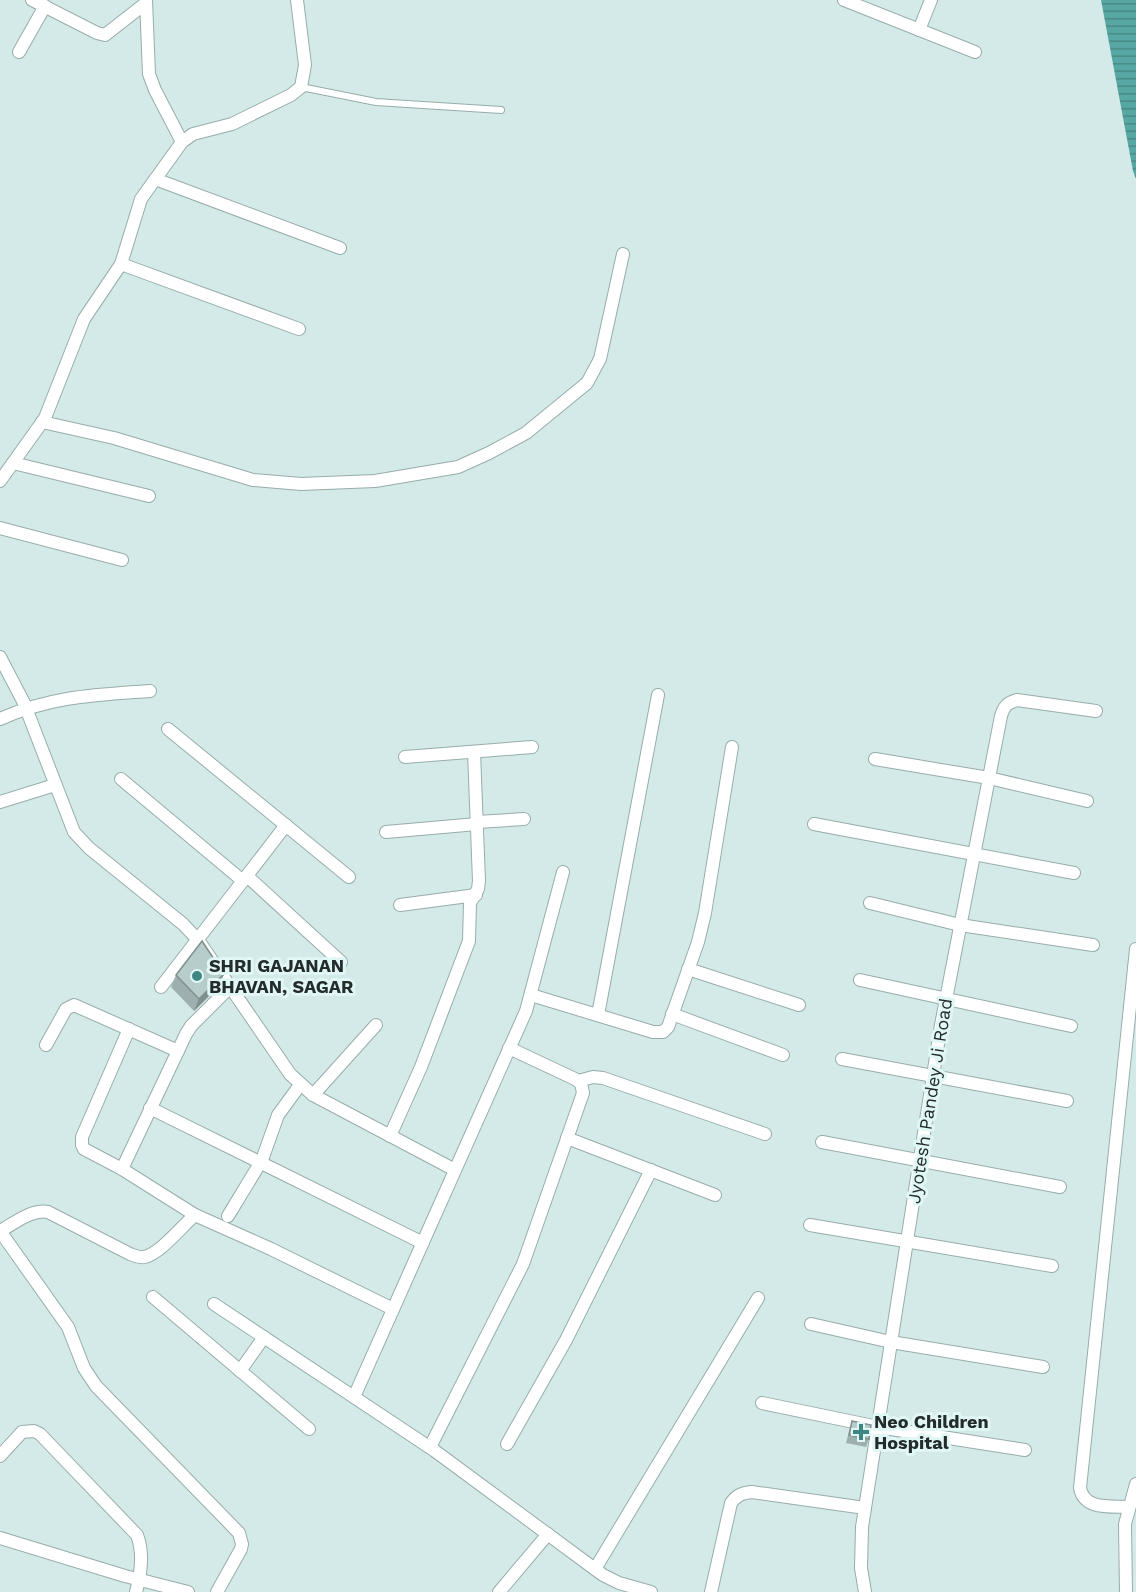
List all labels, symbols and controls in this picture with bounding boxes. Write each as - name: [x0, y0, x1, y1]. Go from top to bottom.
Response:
- place label: SHRI GAJANAN BHAVAN, SAGAR: [209, 955, 354, 997]
- marker: SHRI GAJANAN BHAVAN, SAGAR: [190, 969, 204, 983]
- street label: Jyotesh Pandey Ji Road: [903, 997, 956, 1205]
- place label: Neo Children Hospital: [874, 1411, 989, 1453]
- marker: Neo Children Hospital: [852, 1423, 870, 1441]

